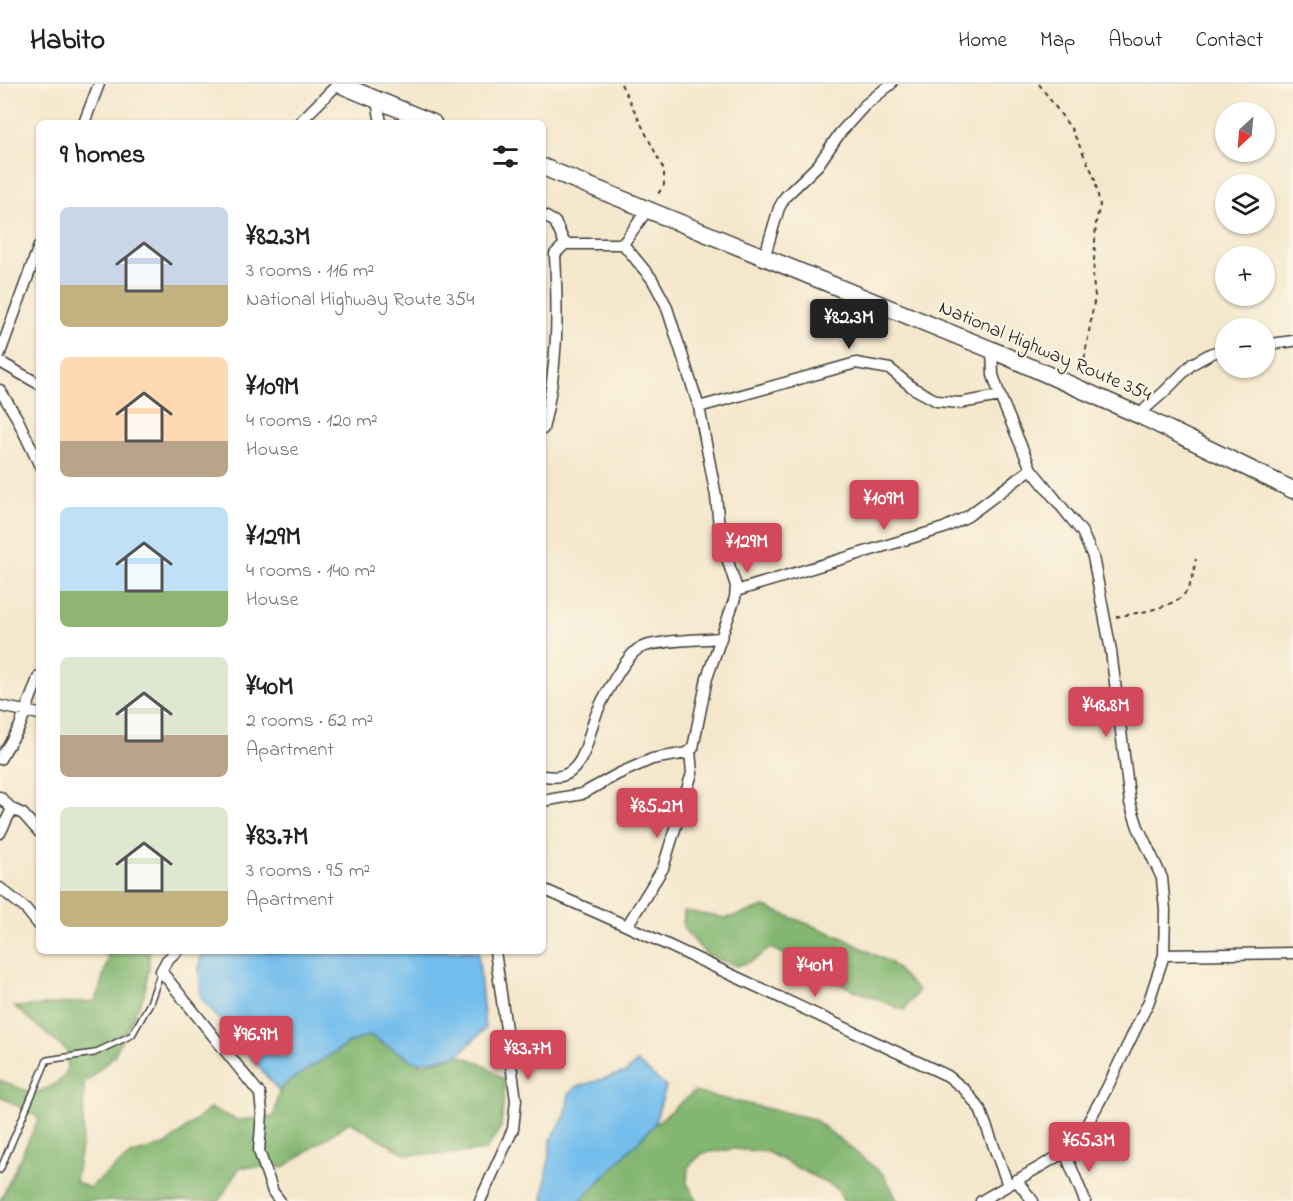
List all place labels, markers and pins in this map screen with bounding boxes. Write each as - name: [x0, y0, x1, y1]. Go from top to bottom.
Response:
- pin: ¥82.3M: [800, 299, 898, 350]
- pin: ¥109M: [842, 480, 926, 531]
- pin: ¥129M: [705, 523, 789, 574]
- pin: ¥48.8M: [1057, 687, 1155, 738]
- pin: ¥85.2M: [608, 788, 706, 839]
- pin: ¥40M: [779, 947, 851, 998]
- pin: ¥96.9M: [207, 1016, 305, 1067]
- pin: ¥83.7M: [479, 1030, 577, 1081]
- pin: ¥65.3M: [1040, 1122, 1138, 1173]

